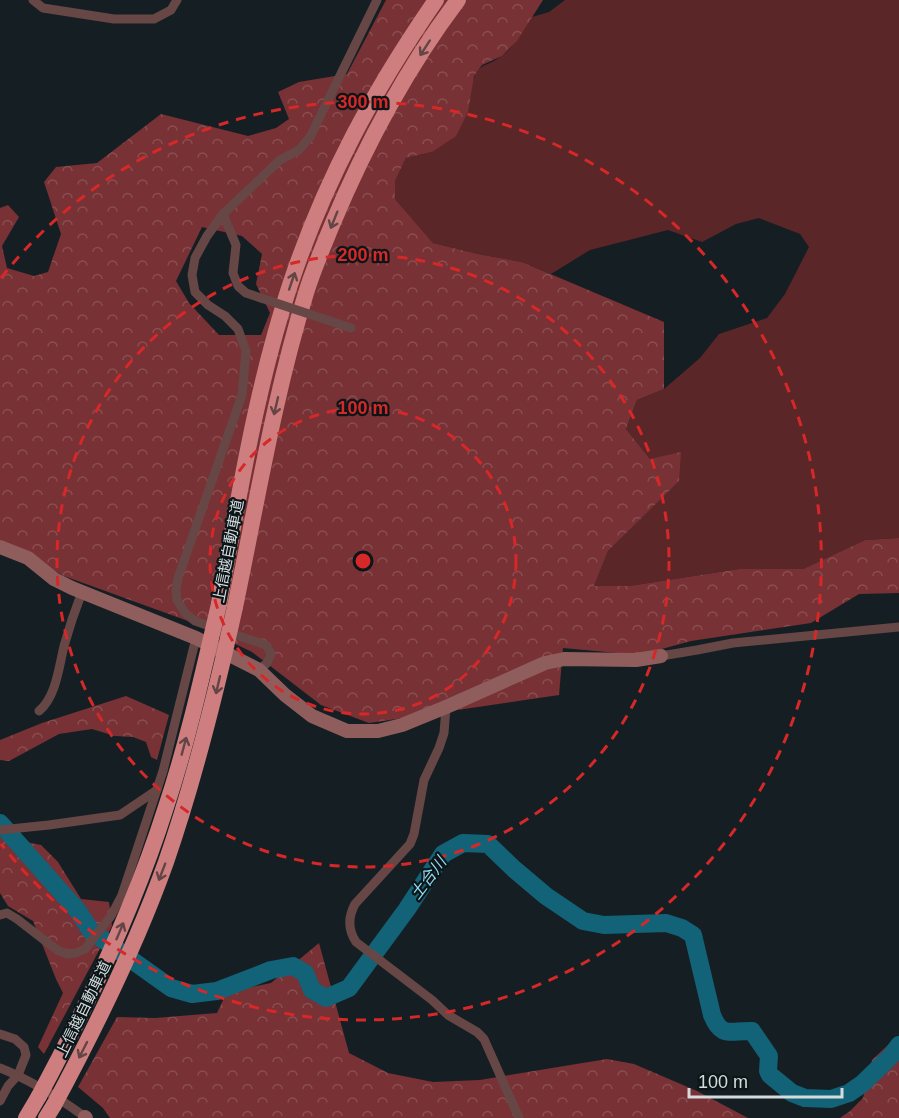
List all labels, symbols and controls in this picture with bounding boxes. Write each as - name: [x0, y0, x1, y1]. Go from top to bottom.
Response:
- one-way arrow: [418, 39, 430, 56]
- text: 300 m: [337, 92, 389, 112]
- one-way arrow: [328, 210, 339, 229]
- text: 200 m: [337, 245, 389, 265]
- one-way arrow: [287, 272, 298, 290]
- one-way arrow: [269, 396, 281, 415]
- text: 100 m: [337, 398, 389, 418]
- street label: 上信越自動車道: [210, 498, 246, 604]
- centre of rings: [353, 551, 373, 571]
- one-way arrow: [211, 675, 223, 694]
- one-way arrow: [179, 737, 191, 756]
- water label: 土合川: [407, 852, 450, 902]
- one-way arrow: [156, 862, 167, 880]
- one-way arrow: [115, 922, 126, 940]
- street label: 上信越自動車道: [52, 958, 114, 1060]
- one-way arrow: [77, 1041, 89, 1059]
- scale bar: [689, 1061, 842, 1099]
- text: 100 m: [698, 1072, 748, 1092]

